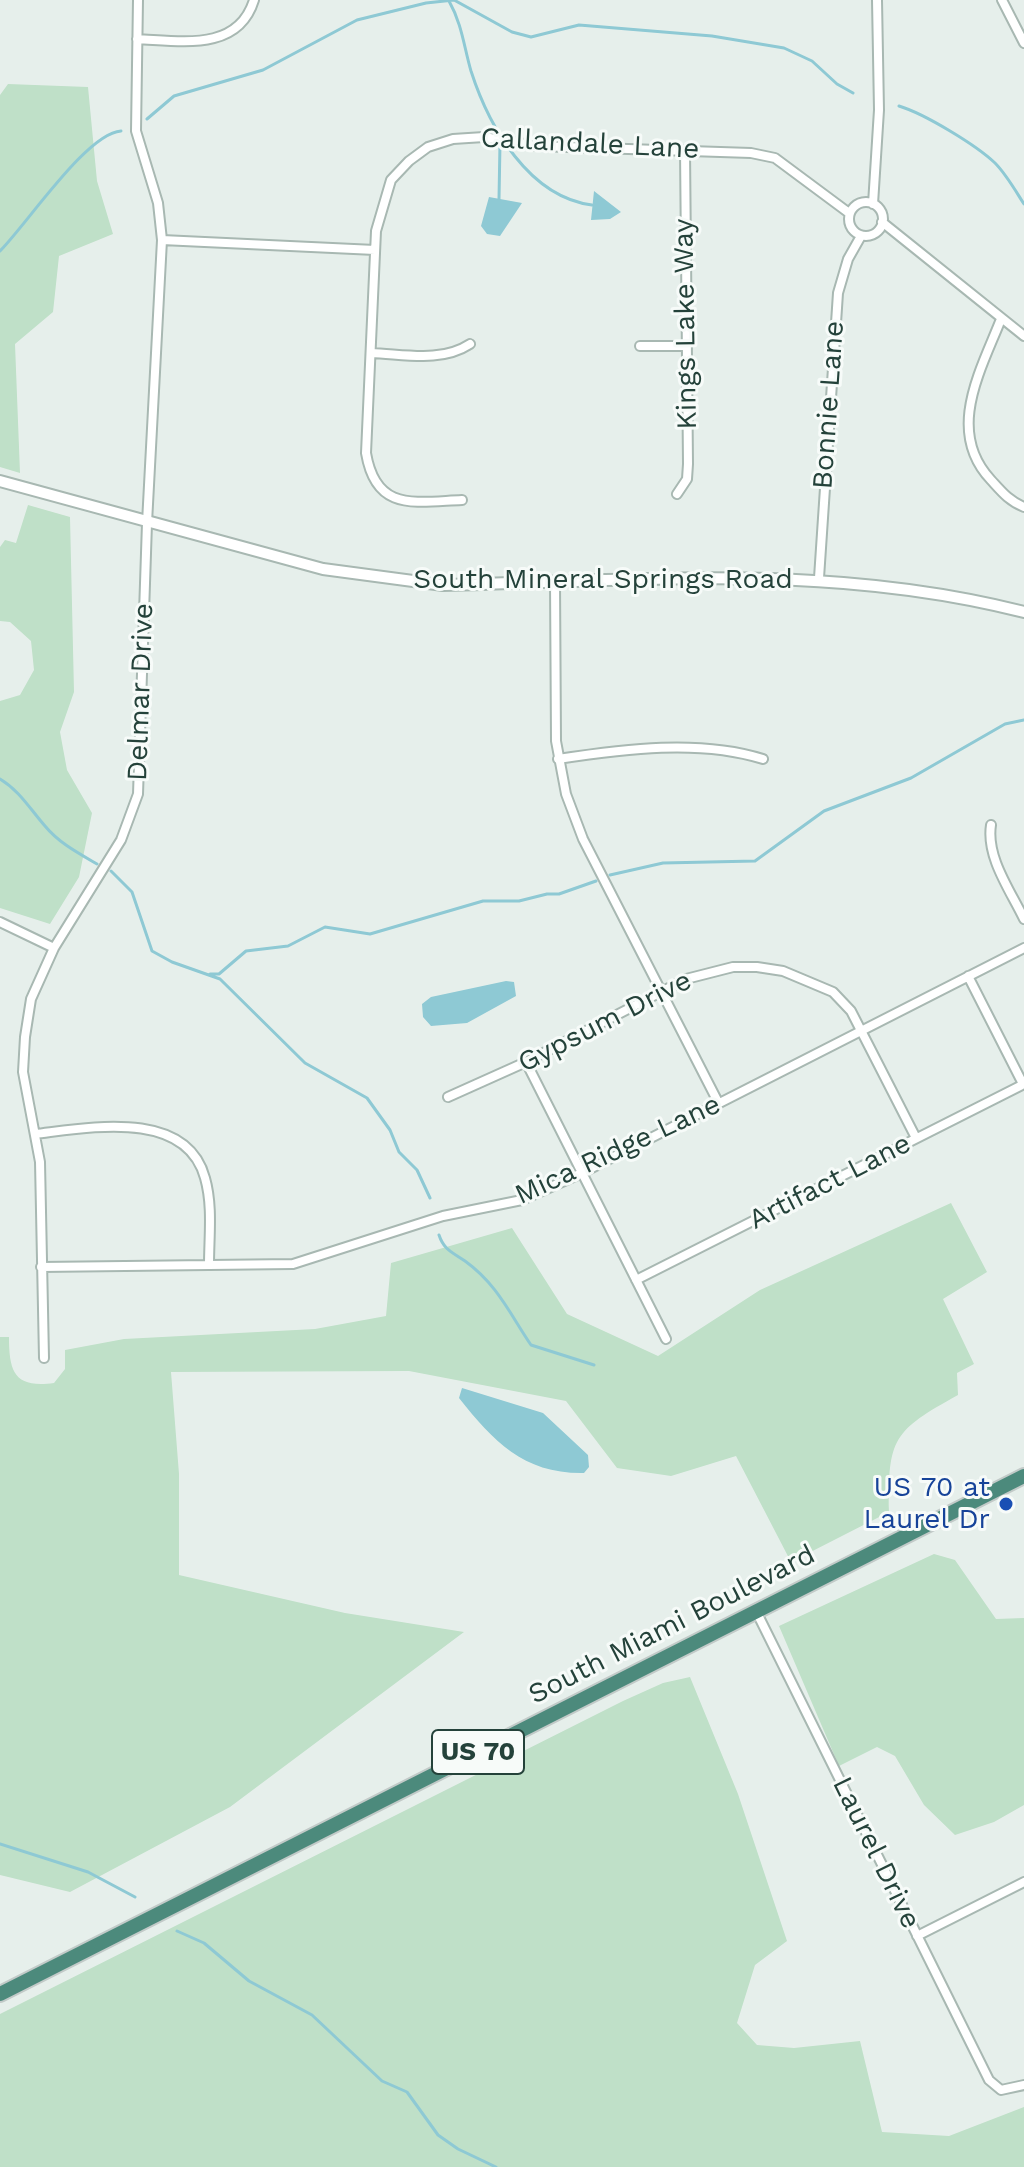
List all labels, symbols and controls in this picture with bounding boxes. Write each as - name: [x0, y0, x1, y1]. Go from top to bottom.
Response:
- street label: Callandale Lane: [480, 121, 700, 167]
- street label: Kings Lake Way: [667, 218, 705, 430]
- street label: Bonnie Lane: [806, 320, 852, 490]
- street label: South Mineral Springs Road: [413, 563, 793, 597]
- street label: Delmar Drive: [121, 602, 161, 782]
- street label: Gypsum Drive: [513, 964, 697, 1080]
- street label: Mica Ridge Lane: [510, 1088, 726, 1212]
- street label: Artifact Lane: [743, 1127, 917, 1237]
- place label: US 70 at Laurel Dr: [863, 1471, 990, 1537]
- marker: US 70 at Laurel Dr: [997, 1495, 1015, 1513]
- street label: South Miami Boulevard: [523, 1538, 821, 1712]
- road number: US 70: [432, 1730, 524, 1774]
- street label: Laurel Drive: [825, 1772, 927, 1934]

